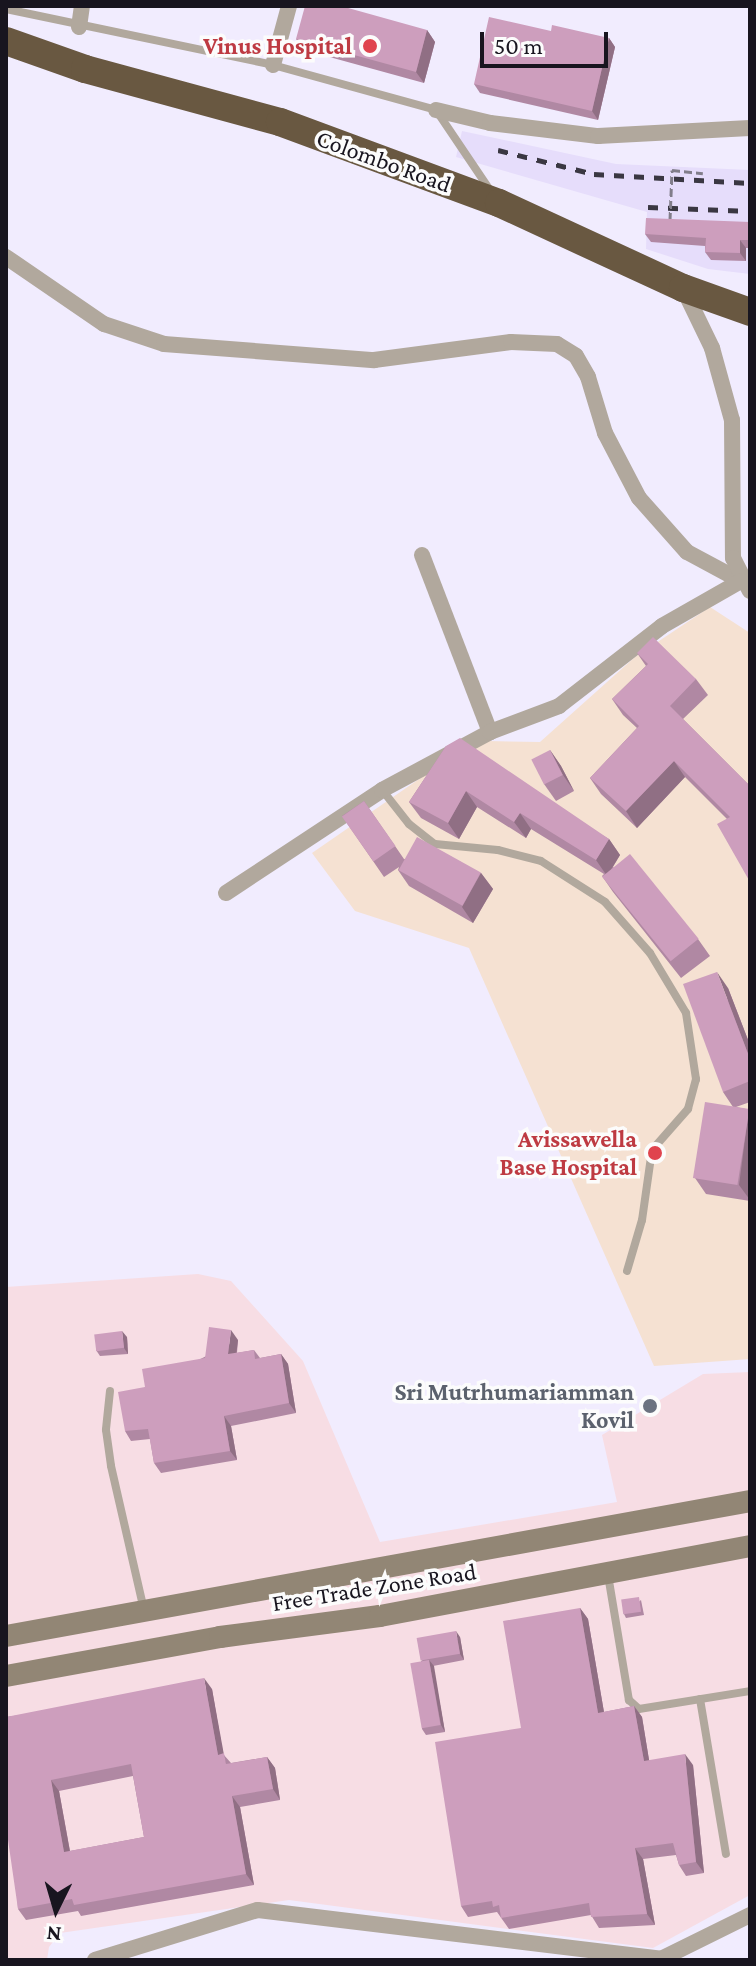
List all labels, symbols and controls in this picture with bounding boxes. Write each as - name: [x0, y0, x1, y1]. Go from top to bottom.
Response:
- scale bar: [484, 16, 612, 66]
- place label: Vinus Hospital: [203, 32, 352, 60]
- text: 50 m: [494, 32, 543, 59]
- marker: Vinus Hospital: [359, 35, 381, 57]
- street label: Colombo Road: [313, 123, 455, 199]
- place label: Avissawella Base Hospital: [500, 1125, 637, 1181]
- marker: Avissawella Base Hospital: [644, 1142, 666, 1164]
- place label: Sri Mutrhumariamman Kovil: [395, 1378, 634, 1434]
- marker: Sri Mutrhumariamman Kovil: [641, 1397, 659, 1415]
- street label: Free Trade Zone Road: [270, 1557, 478, 1617]
- north arrow: [16, 1870, 96, 1950]
- text: N: [45, 1921, 62, 1948]

